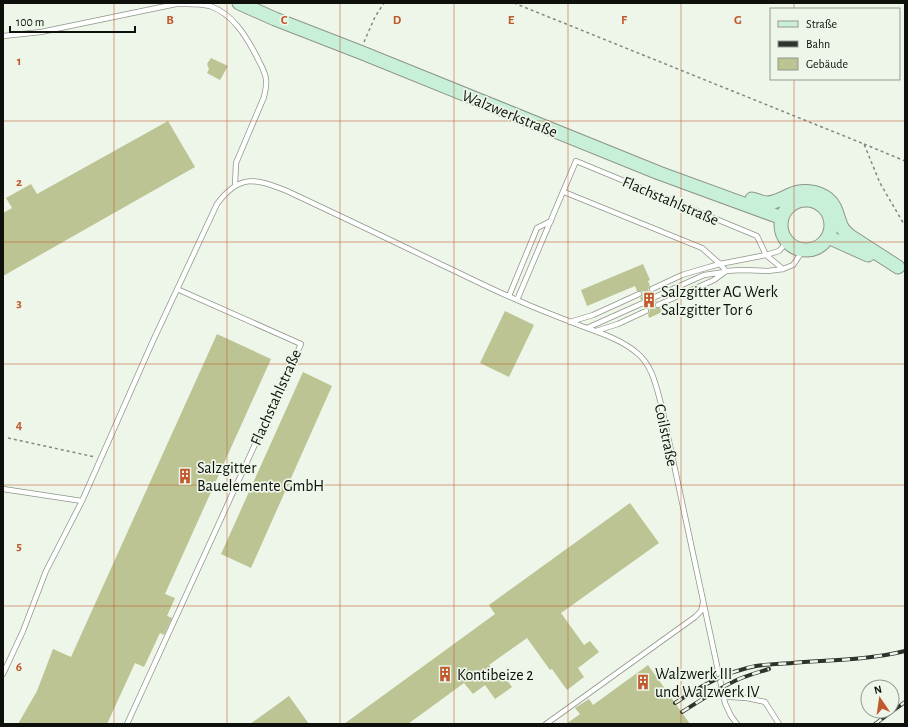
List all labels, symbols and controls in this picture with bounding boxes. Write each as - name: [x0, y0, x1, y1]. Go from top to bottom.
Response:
- scale bar: [10, 8, 135, 34]
- legend: [770, 8, 900, 80]
- text: B: [166, 14, 174, 27]
- text: C: [281, 14, 288, 27]
- text: D: [393, 14, 402, 27]
- text: E: [508, 14, 515, 27]
- text: F: [621, 14, 628, 27]
- text: G: [734, 14, 742, 27]
- text: 100 m: [16, 16, 44, 28]
- text: Straße: [806, 18, 837, 30]
- text: Bahn: [806, 38, 830, 50]
- text: 1: [17, 55, 21, 68]
- text: Gebäude: [806, 58, 848, 70]
- street label: Walzwerkstraße: [460, 88, 560, 140]
- street label: Flachstahlstraße: [620, 173, 721, 228]
- text: 2: [16, 176, 22, 189]
- place label: Salzgitter AG Werk Salzgitter Tor 6: [661, 284, 778, 318]
- building icon: Salzgitter AG Werk Salzgitter Tor 6: [640, 291, 658, 309]
- text: 3: [16, 297, 22, 310]
- street label: Flachstahlstraße: [248, 347, 304, 448]
- street label: Coilstraße: [652, 403, 680, 468]
- text: 4: [16, 419, 23, 432]
- place label: Salzgitter Bauelemente GmbH: [197, 460, 324, 494]
- building icon: Salzgitter Bauelemente GmbH: [176, 467, 194, 485]
- text: 5: [16, 540, 22, 553]
- text: 6: [16, 661, 22, 674]
- building icon: Kontibeize 2: [436, 665, 454, 683]
- place label: Walzwerk III und Walzwerk IV: [655, 666, 760, 700]
- place label: Kontibeize 2: [457, 667, 533, 683]
- building icon: Walzwerk III und Walzwerk IV: [634, 673, 652, 691]
- north arrow: [860, 679, 900, 719]
- text: N: [873, 684, 883, 696]

